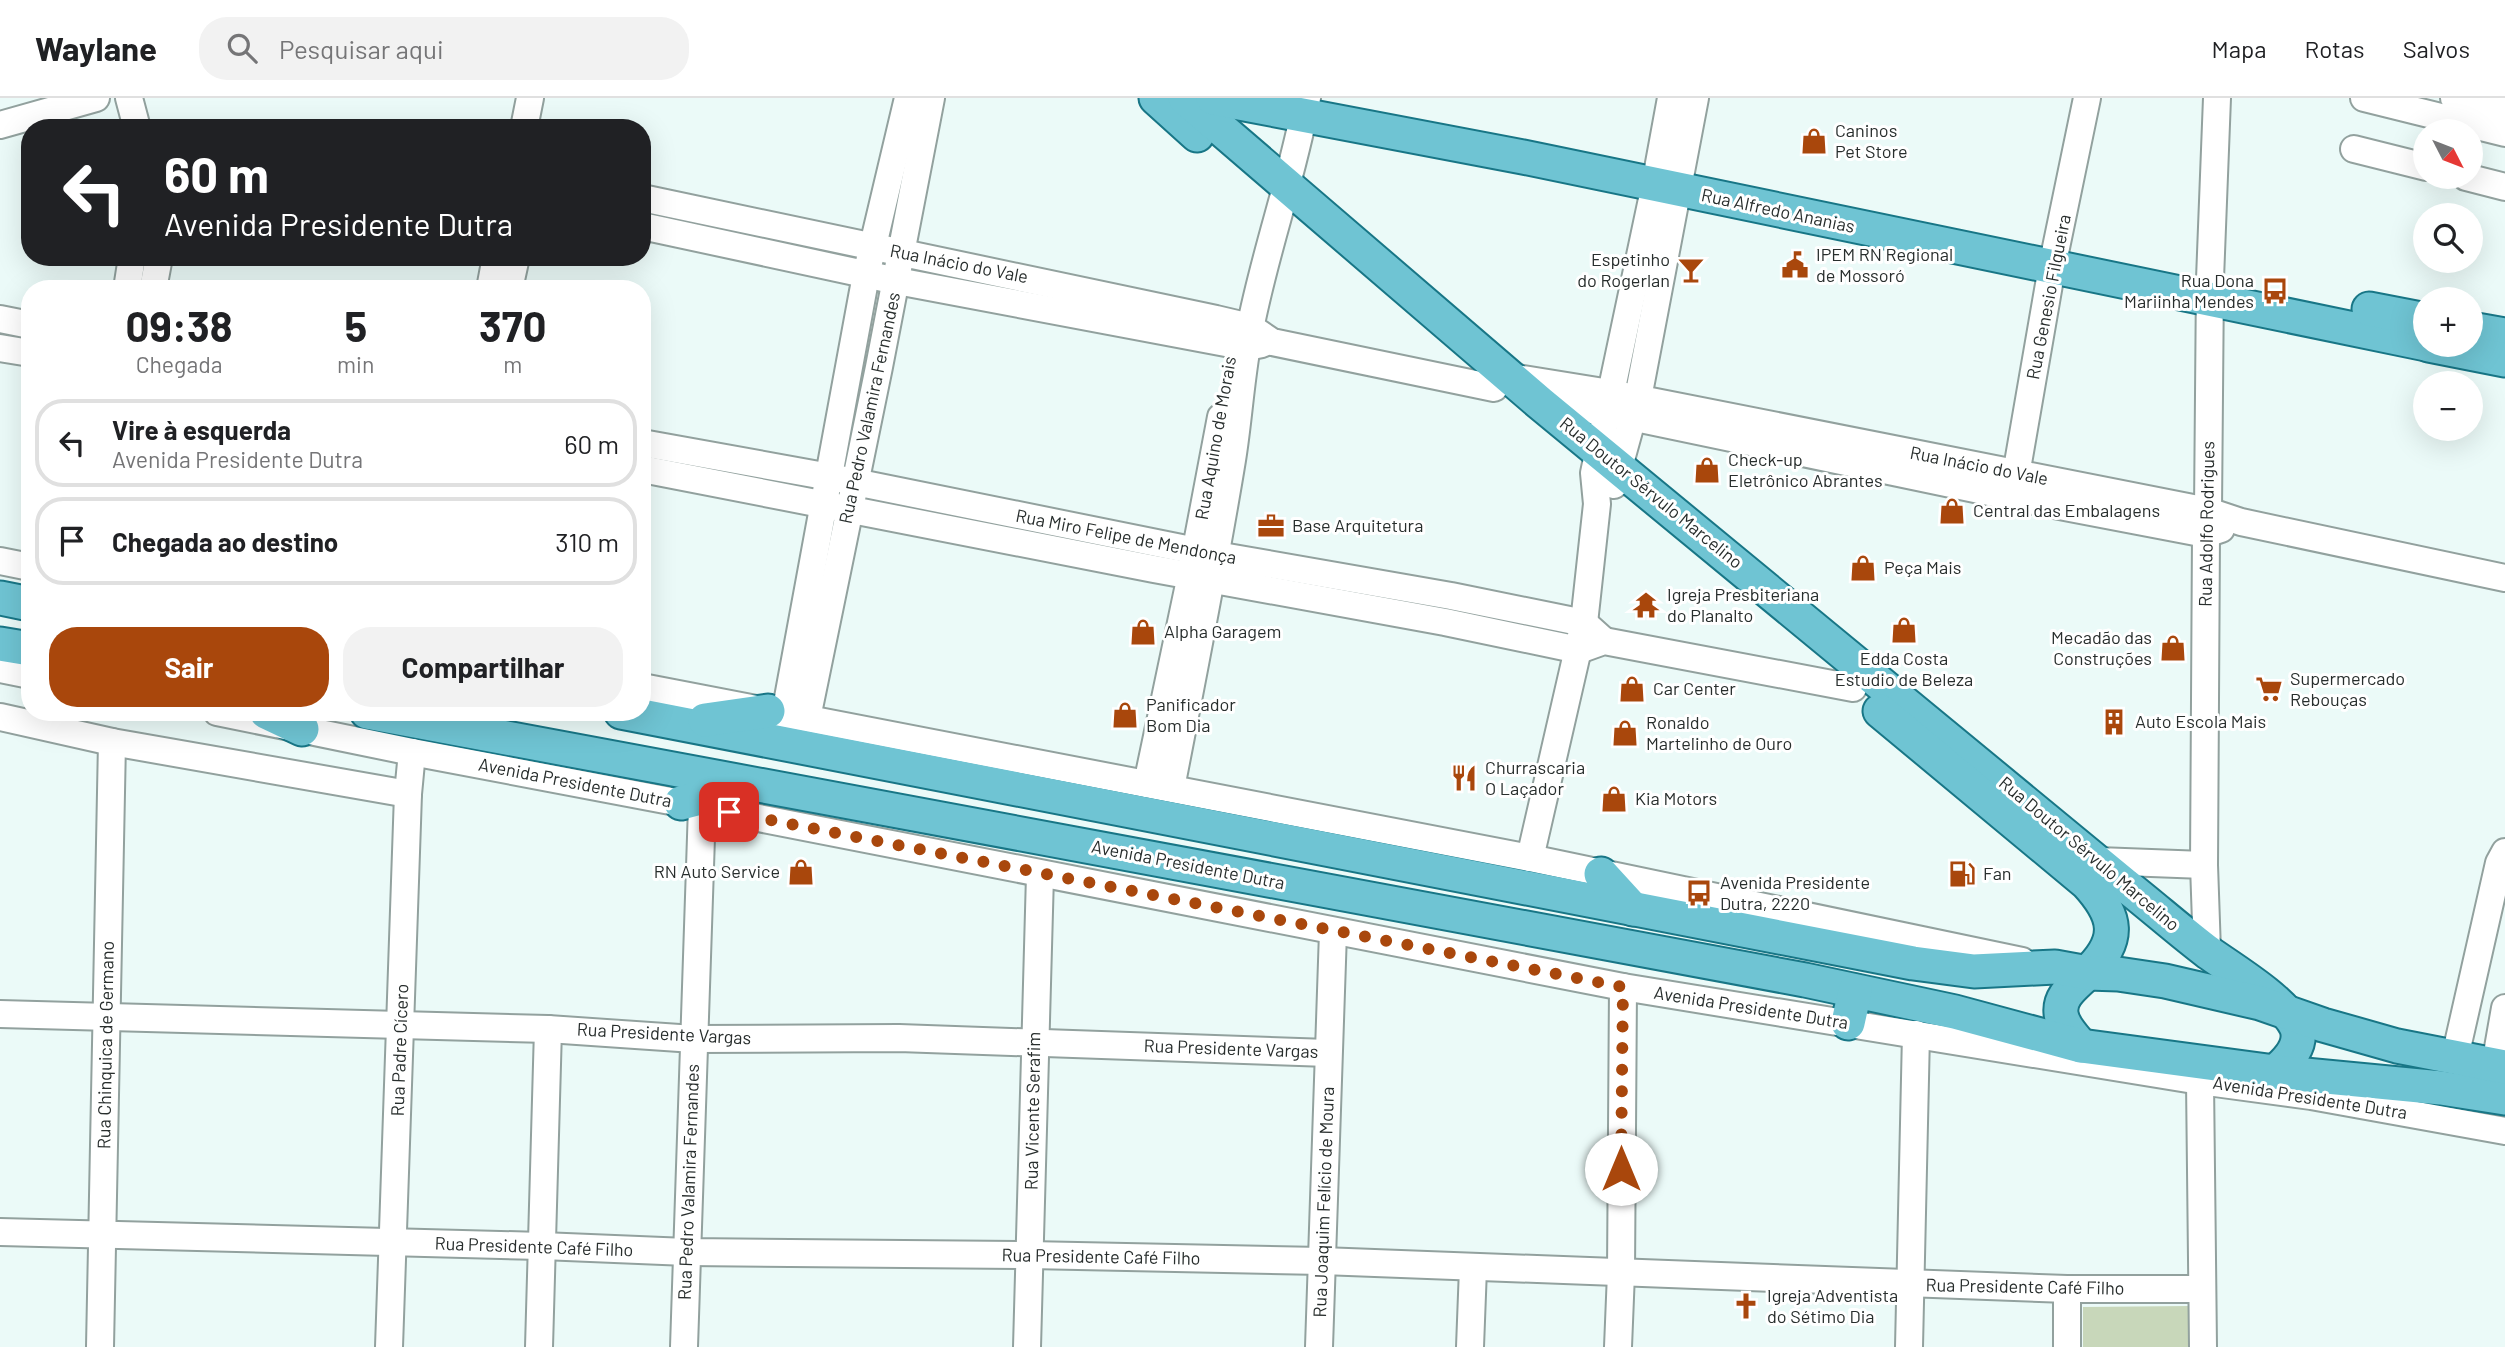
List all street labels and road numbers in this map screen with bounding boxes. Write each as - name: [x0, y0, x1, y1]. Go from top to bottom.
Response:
- street label: Rua Alfredo Ananias: [1700, 183, 1857, 237]
- street label: Rua Genesio Filgueira: [2021, 212, 2075, 381]
- street label: Rua Inácio do Vale: [888, 239, 1030, 287]
- street label: Rua Pedro Valamira Fernandes: [834, 290, 904, 526]
- street label: Rua Aquino de Morais: [1190, 354, 1240, 521]
- street label: Rua Doutor Sérvulo Marcelino: [1556, 412, 1747, 573]
- street label: Rua Inácio do Vale: [1908, 441, 2050, 489]
- street label: Rua Adolfo Rodrigues: [2194, 441, 2218, 607]
- street label: Rua Miro Felipe de Mendonça: [1014, 504, 1238, 568]
- street label: Avenida Presidente Dutra: [477, 752, 674, 812]
- street label: Rua Doutor Sérvulo Marcelino: [1995, 771, 2184, 935]
- street label: Avenida Presidente Dutra: [1090, 834, 1287, 894]
- street label: Rua Chinquica de Germano: [92, 941, 118, 1149]
- street label: Avenida Presidente Dutra: [1652, 981, 1850, 1033]
- street label: Rua Padre Cícero: [386, 983, 412, 1117]
- street label: Rua Presidente Vargas: [576, 1017, 752, 1049]
- street label: Rua Vicente Serafim: [1020, 1032, 1044, 1190]
- street label: Rua Presidente Vargas: [1143, 1034, 1319, 1062]
- street label: Rua Pedro Valamira Fernandes: [673, 1064, 703, 1300]
- street label: Avenida Presidente Dutra: [2211, 1071, 2409, 1123]
- street label: Rua Joaquim Felício de Moura: [1308, 1086, 1338, 1318]
- street label: Rua Presidente Café Filho: [434, 1232, 634, 1260]
- street label: Rua Presidente Café Filho: [1001, 1243, 1201, 1269]
- street label: Rua Presidente Café Filho: [1925, 1273, 2125, 1299]

